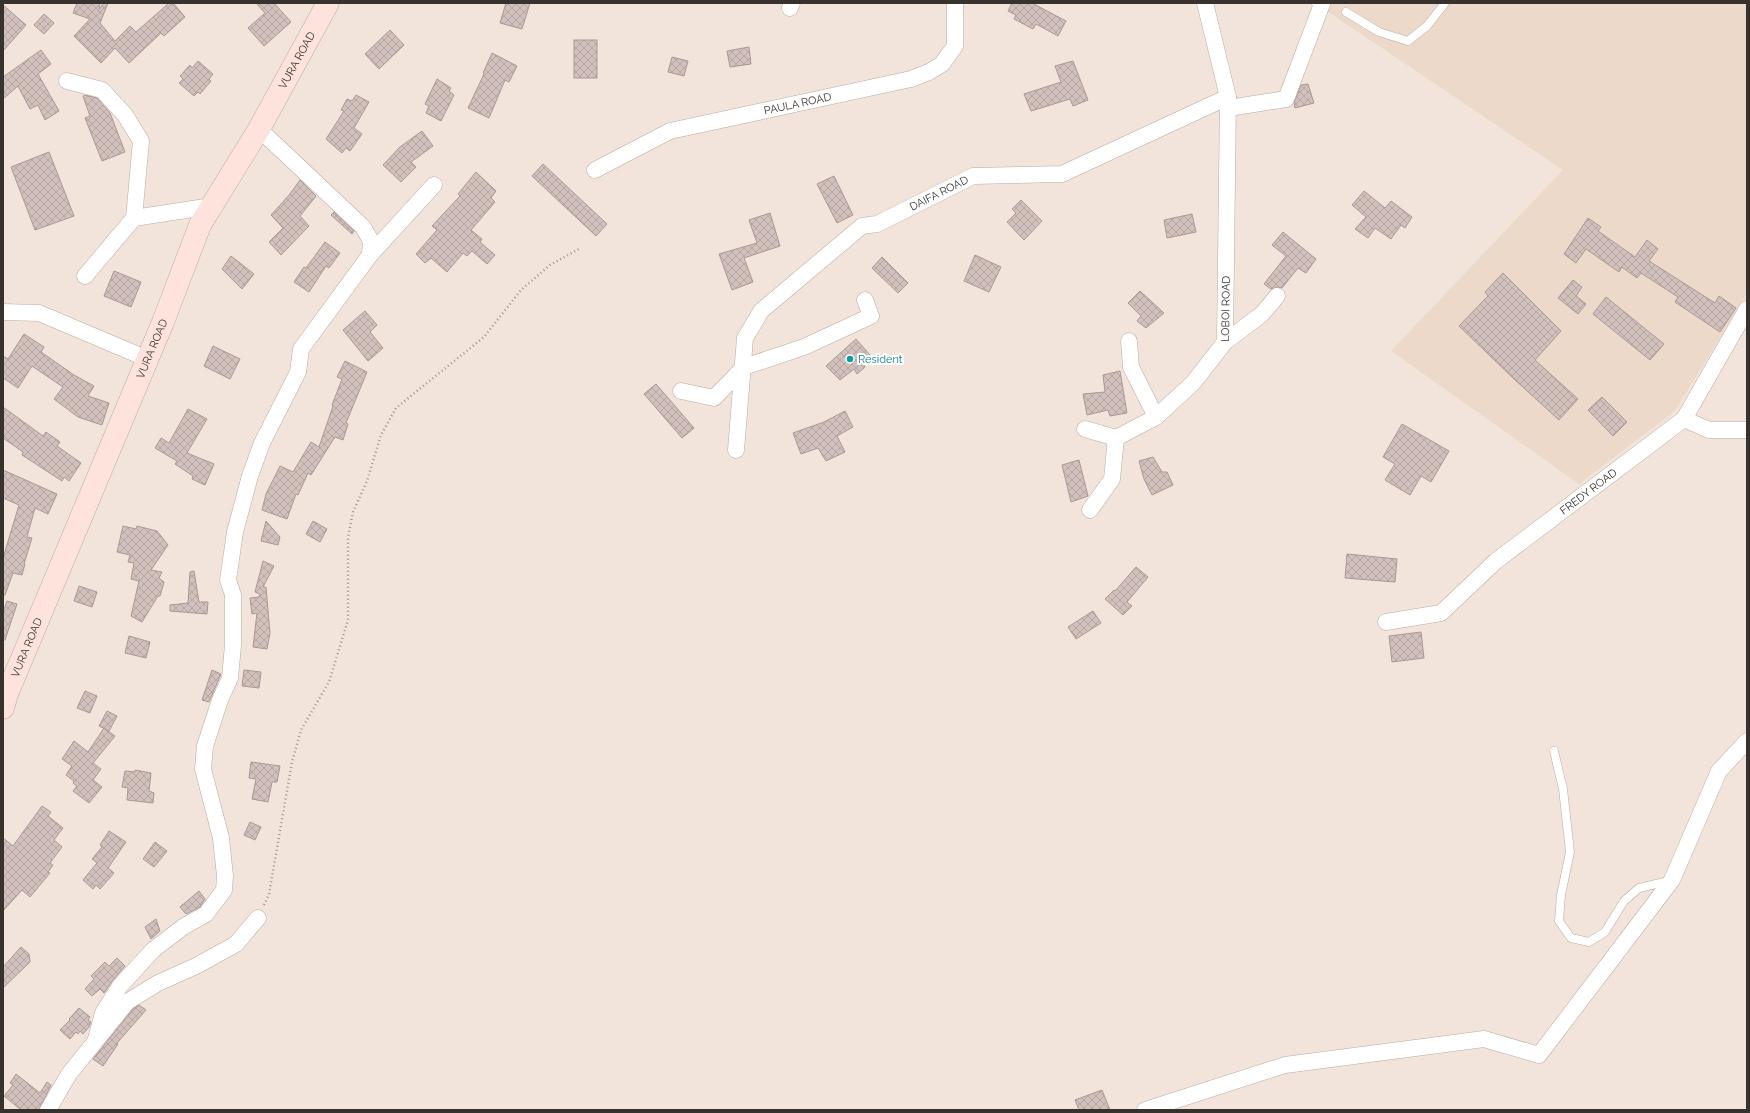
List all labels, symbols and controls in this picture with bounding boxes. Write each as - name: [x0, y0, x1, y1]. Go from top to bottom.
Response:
- street label: VURA ROAD: [276, 29, 318, 91]
- street label: PAULA ROAD: [763, 90, 833, 117]
- street label: DAIFA ROAD: [907, 173, 970, 213]
- street label: LOBOI ROAD: [1219, 276, 1232, 342]
- street label: VURA ROAD: [134, 317, 170, 380]
- place label: Resident: [858, 353, 903, 366]
- marker: Resident: [845, 354, 855, 364]
- street label: FREDY ROAD: [1557, 466, 1619, 517]
- street label: VURA ROAD: [8, 616, 45, 679]

